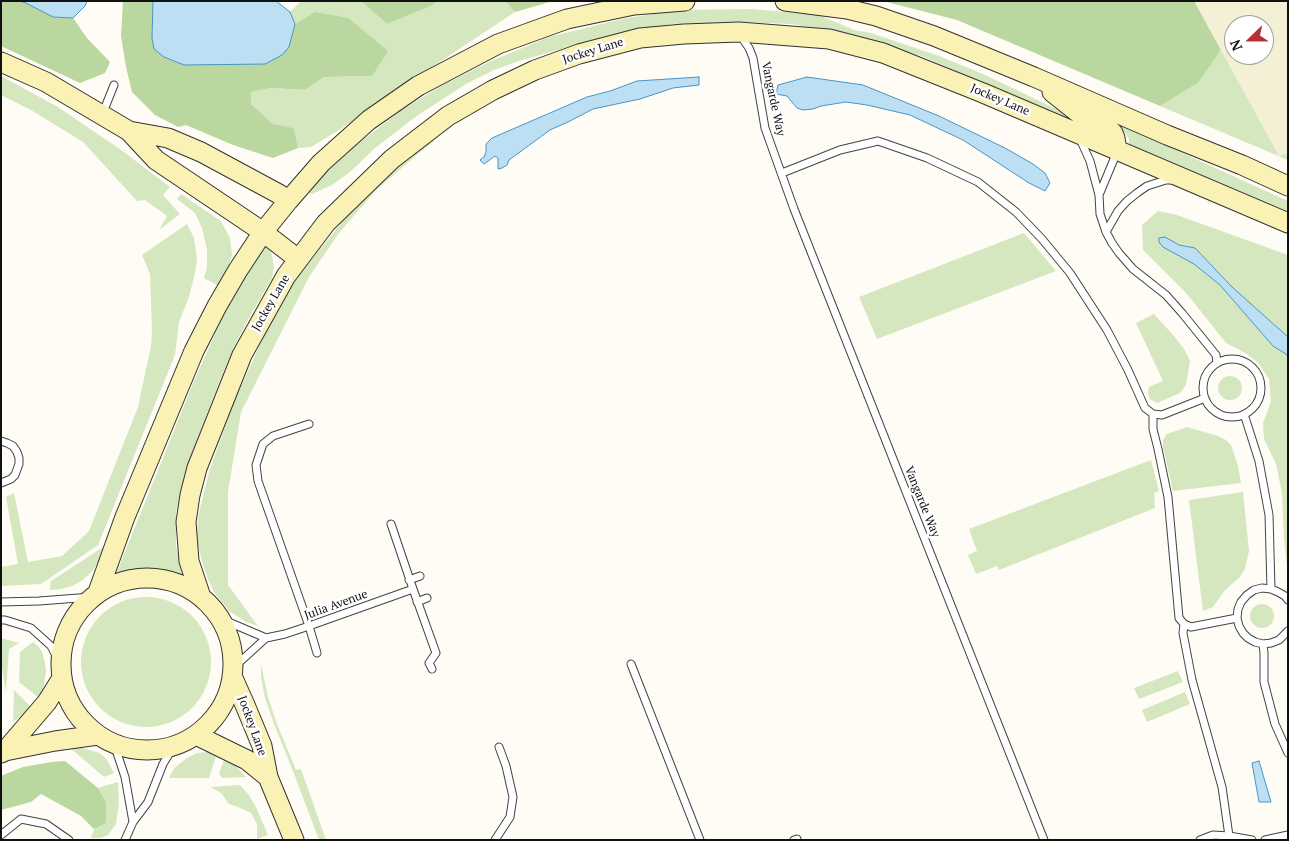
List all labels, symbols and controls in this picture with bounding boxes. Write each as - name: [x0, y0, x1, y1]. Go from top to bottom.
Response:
- north arrow: [1224, 15, 1274, 65]
- street label: Jockey Lane: [561, 35, 625, 67]
- text: N: [1225, 37, 1246, 54]
- street label: Vangarde Way: [758, 61, 788, 137]
- street label: Jockey Lane: [968, 81, 1032, 119]
- street label: Jockey Lane: [249, 272, 293, 334]
- street label: Vangarde Way: [901, 464, 943, 540]
- street label: Julia Avenue: [302, 587, 370, 623]
- street label: Jockey Lane: [234, 694, 270, 758]

